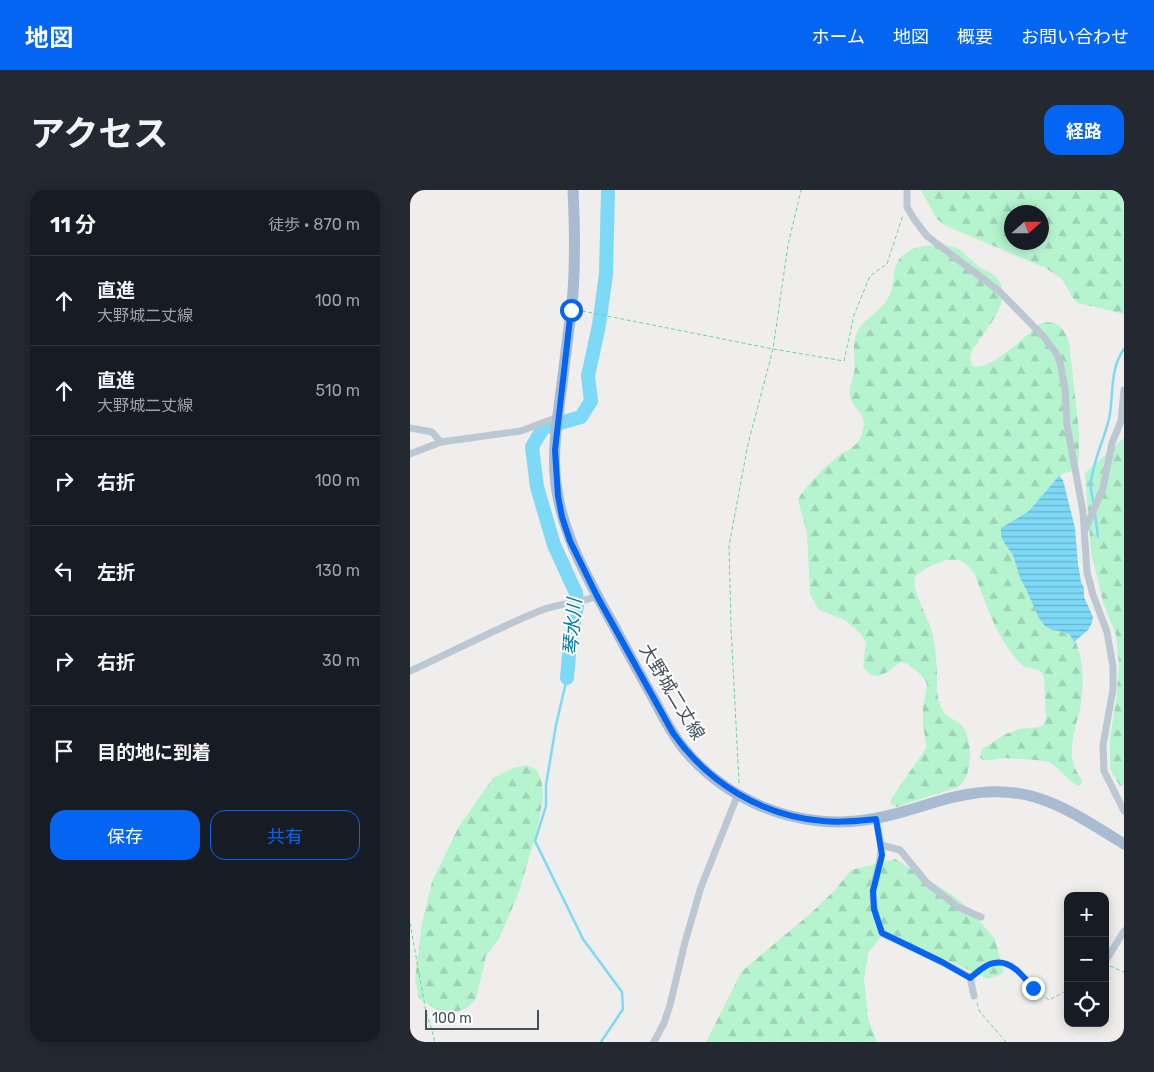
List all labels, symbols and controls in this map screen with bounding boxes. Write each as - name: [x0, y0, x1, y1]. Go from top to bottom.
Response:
- text: 地図: [25, 24, 73, 52]
- text: ホーム: [812, 26, 865, 48]
- text: 地図: [893, 26, 929, 48]
- text: 概要: [957, 26, 993, 48]
- text: お問い合わせ: [1021, 26, 1129, 48]
- button: 経路: [1044, 105, 1124, 155]
- text: アクセス: [30, 113, 168, 155]
- north arrow: [1004, 205, 1049, 250]
- text: 11 分: [50, 212, 96, 237]
- text: 徒歩 · 870 m: [268, 215, 360, 234]
- text: 直進: [97, 279, 135, 302]
- icon: ahead: [50, 287, 78, 315]
- text: 100 m: [315, 291, 360, 310]
- route start: [560, 299, 583, 322]
- text: 大野城二丈線: [97, 306, 193, 325]
- text: 直進: [97, 369, 135, 392]
- icon: ahead: [50, 377, 78, 405]
- text: 510 m: [316, 381, 360, 400]
- text: 大野城二丈線: [97, 396, 193, 415]
- icon: right: [50, 467, 78, 495]
- text: 右折: [97, 471, 135, 494]
- text: 100 m: [315, 471, 360, 490]
- icon: left: [50, 557, 78, 585]
- text: 左折: [97, 561, 135, 584]
- text: 130 m: [315, 561, 360, 580]
- water label: 琴水川: [559, 596, 586, 656]
- street label: 大野城二丈線: [635, 640, 709, 744]
- icon: right: [50, 647, 78, 675]
- text: 右折: [97, 651, 135, 674]
- text: 30 m: [322, 651, 360, 670]
- icon: arrive: [50, 737, 78, 765]
- text: 目的地に到着: [97, 741, 211, 764]
- button: 保存: [50, 810, 200, 860]
- button: 共有: [210, 810, 360, 860]
- map controls: [1064, 892, 1109, 1027]
- button: +: [1064, 892, 1109, 937]
- button: −: [1064, 937, 1109, 982]
- route end: [1022, 977, 1045, 1000]
- button: locate: [1064, 982, 1109, 1027]
- scale bar: [425, 1007, 539, 1030]
- text: 100 m: [432, 1010, 472, 1027]

